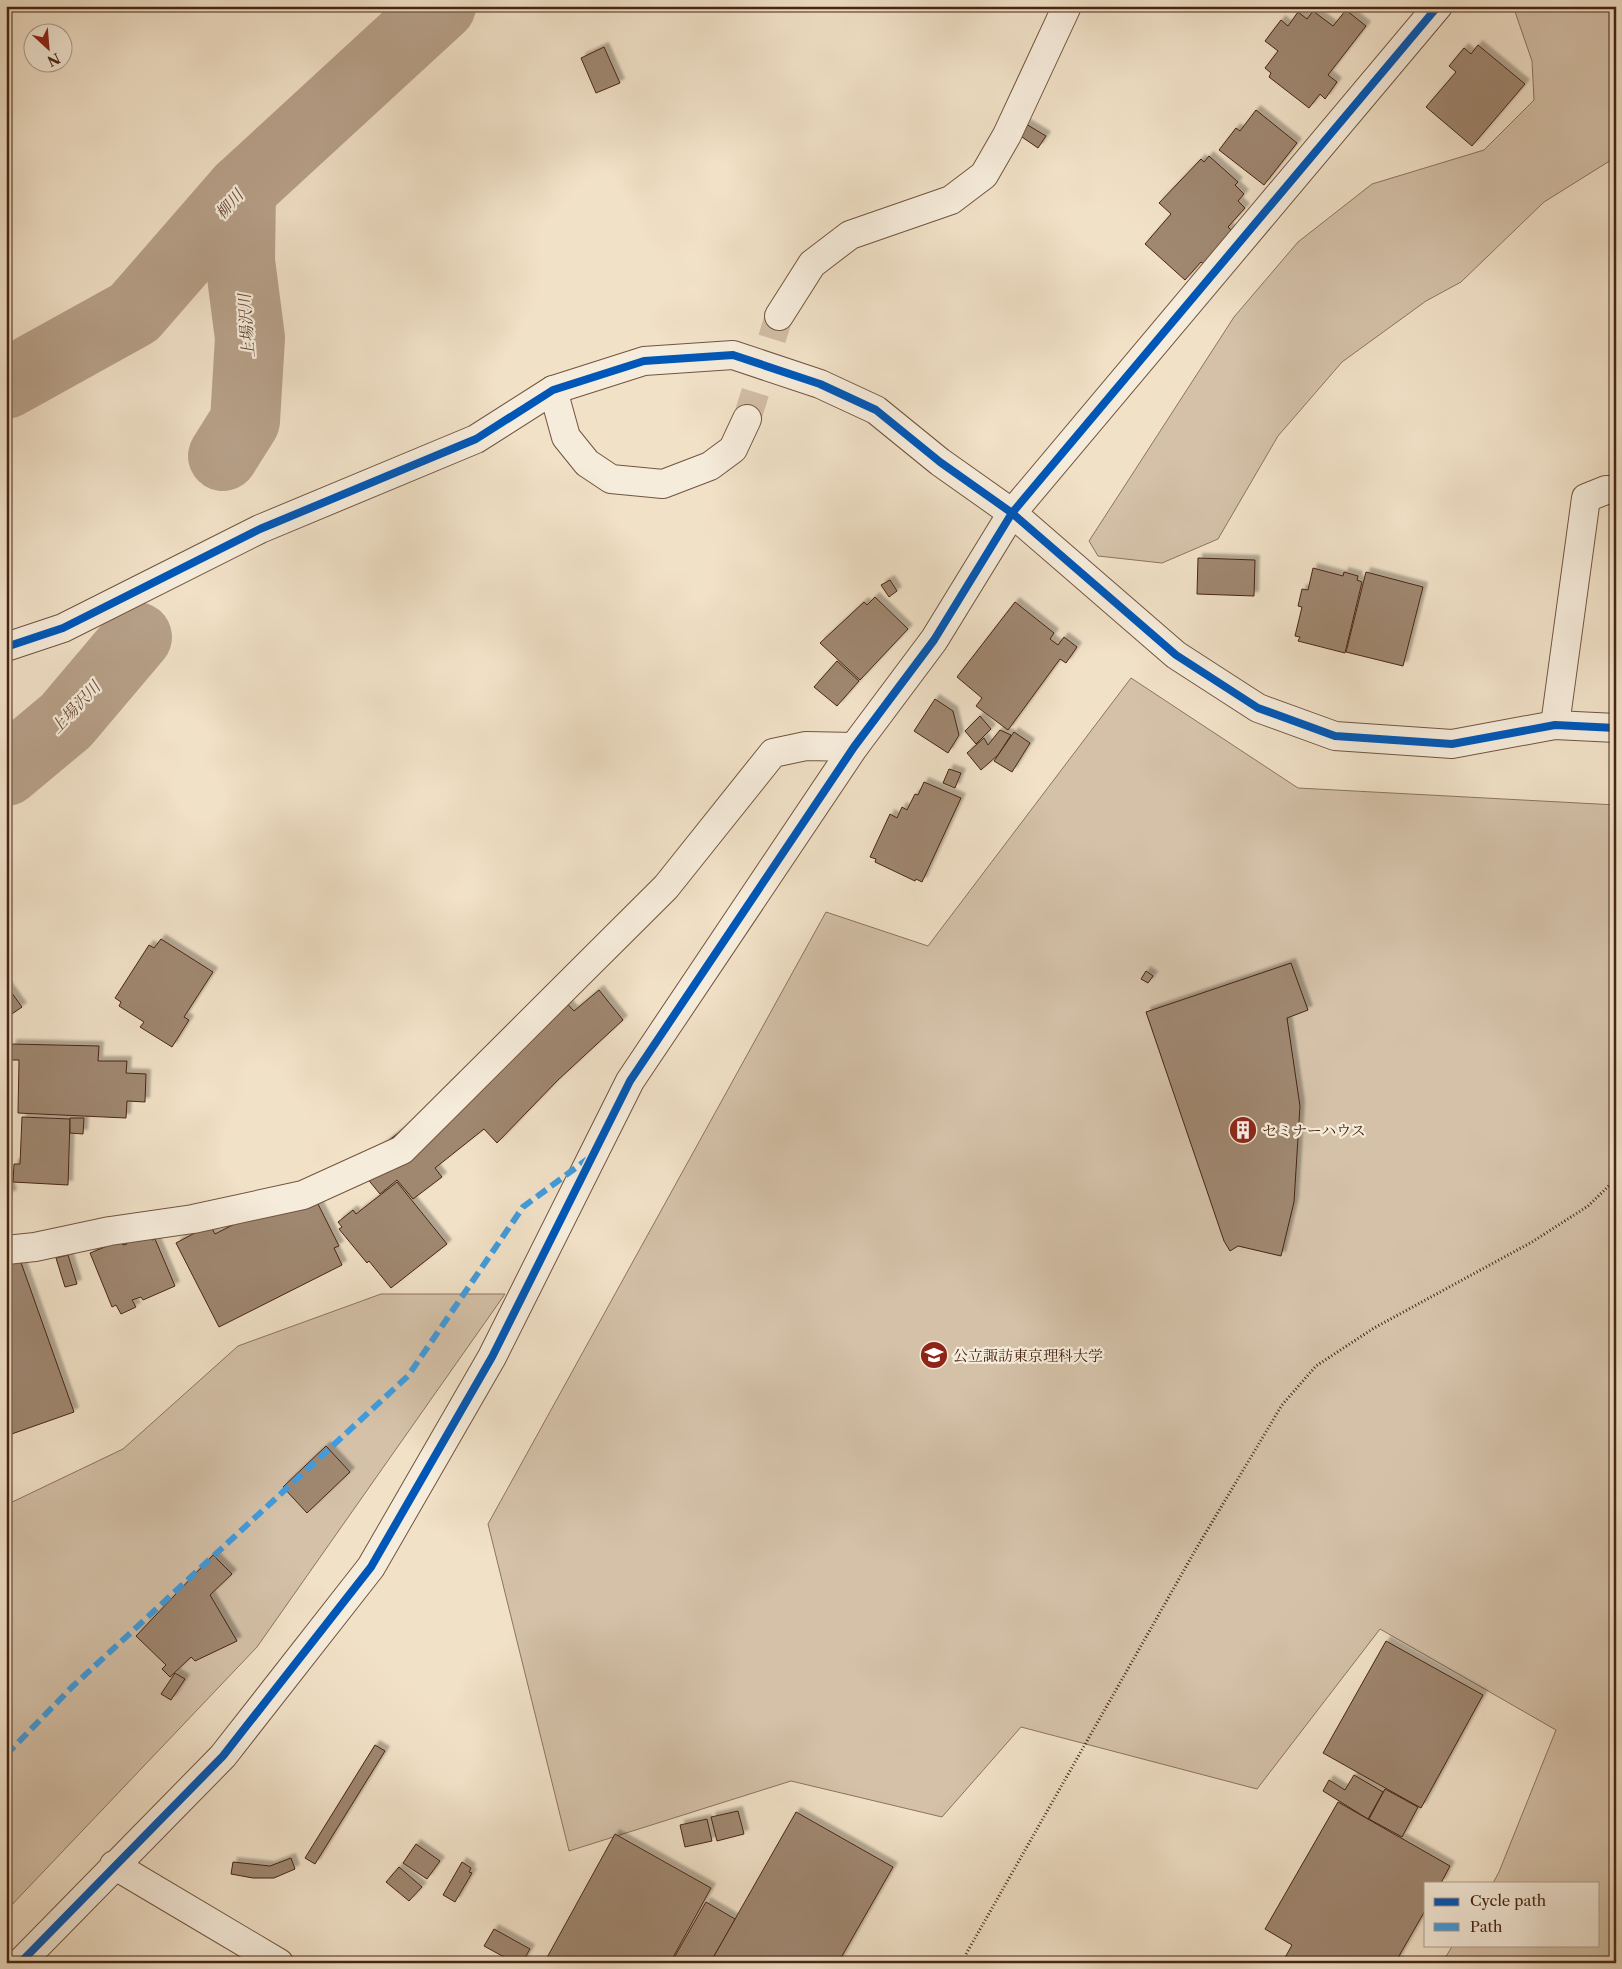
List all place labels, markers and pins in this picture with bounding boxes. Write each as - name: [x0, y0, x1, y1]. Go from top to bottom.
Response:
- building icon: セミナーハウス: [1228, 1115, 1258, 1145]
- place label: セミナーハウス: [1262, 1121, 1366, 1140]
- school or university icon: 公立諏訪東京理科大学: [919, 1340, 949, 1370]
- place label: 公立諏訪東京理科大学: [953, 1346, 1103, 1365]

